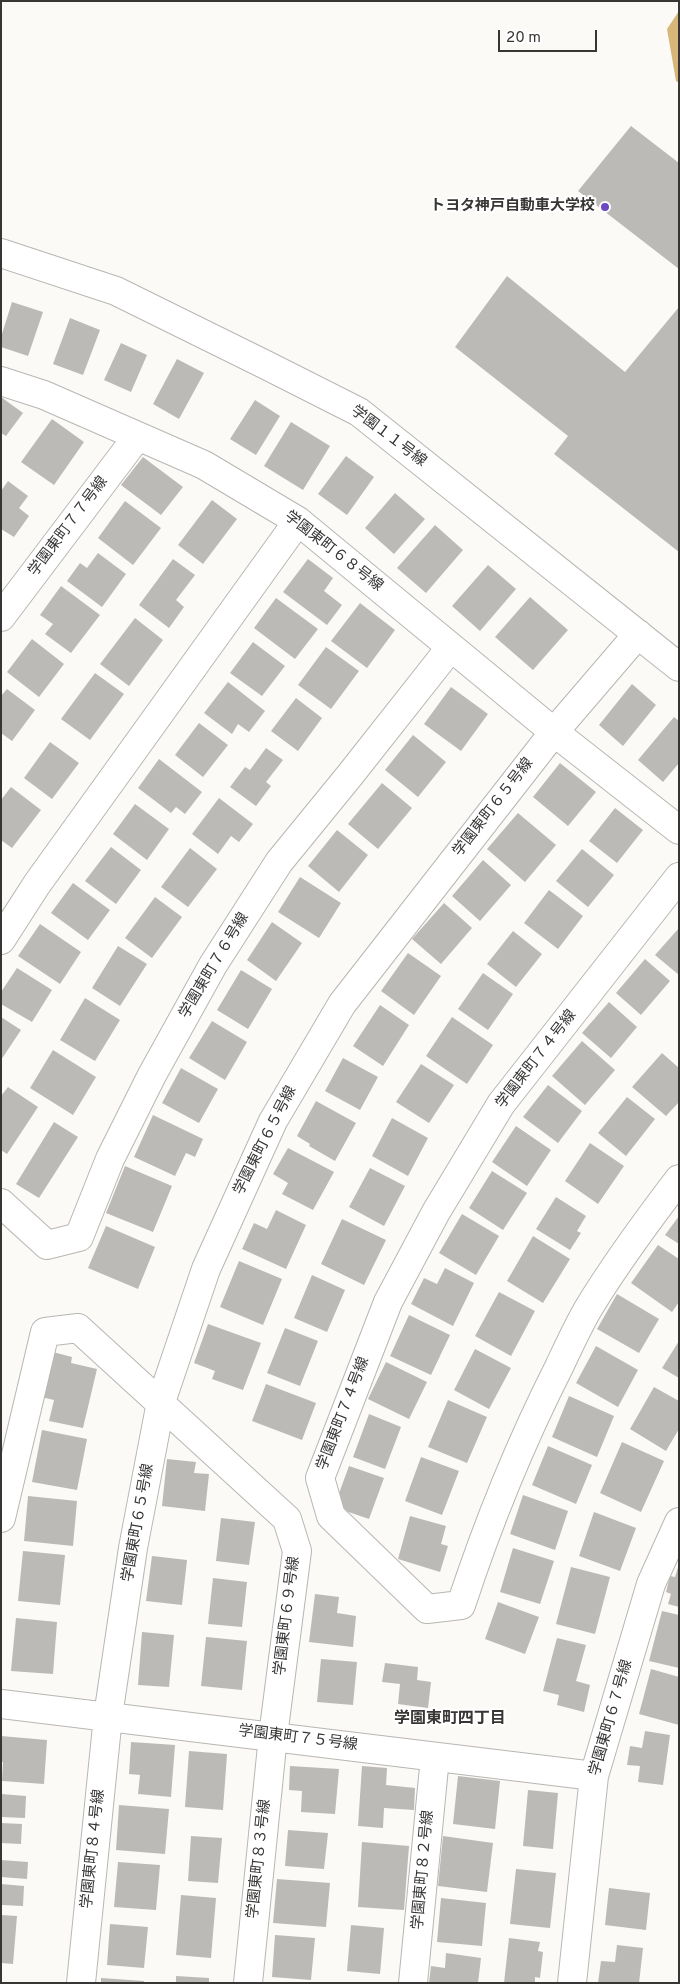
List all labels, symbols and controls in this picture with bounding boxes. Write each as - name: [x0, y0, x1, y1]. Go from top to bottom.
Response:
- scale bar: [500, 20, 599, 52]
- text: 20 m: [506, 29, 541, 48]
- place label: トヨタ神戸自動車大学校: [430, 198, 595, 216]
- marker: トヨタ神戸自動車大学校: [599, 201, 611, 213]
- street label: 学園１１号線: [347, 403, 429, 471]
- street label: 学園東町７７号線: [26, 474, 112, 580]
- street label: 学園東町６８号線: [280, 508, 386, 596]
- street label: 学園東町６５号線: [450, 755, 538, 861]
- street label: 学園東町７６号線: [176, 910, 254, 1022]
- street label: 学園東町７４号線: [493, 1007, 581, 1113]
- street label: 学園東町６５号線: [231, 1083, 301, 1199]
- street label: 学園東町７４号線: [314, 1355, 374, 1473]
- street label: 学園東町６５号線: [120, 1462, 158, 1584]
- street label: 学園東町６９号線: [272, 1555, 304, 1677]
- street label: 学園東町６７号線: [587, 1658, 637, 1778]
- district label: 学園東町四丁目: [394, 1710, 506, 1730]
- street label: 学園東町７５号線: [237, 1723, 359, 1755]
- street label: 学園東町８４号線: [79, 1788, 109, 1910]
- street label: 学園東町８３号線: [245, 1798, 275, 1920]
- street label: 学園東町８２号線: [410, 1809, 438, 1931]

